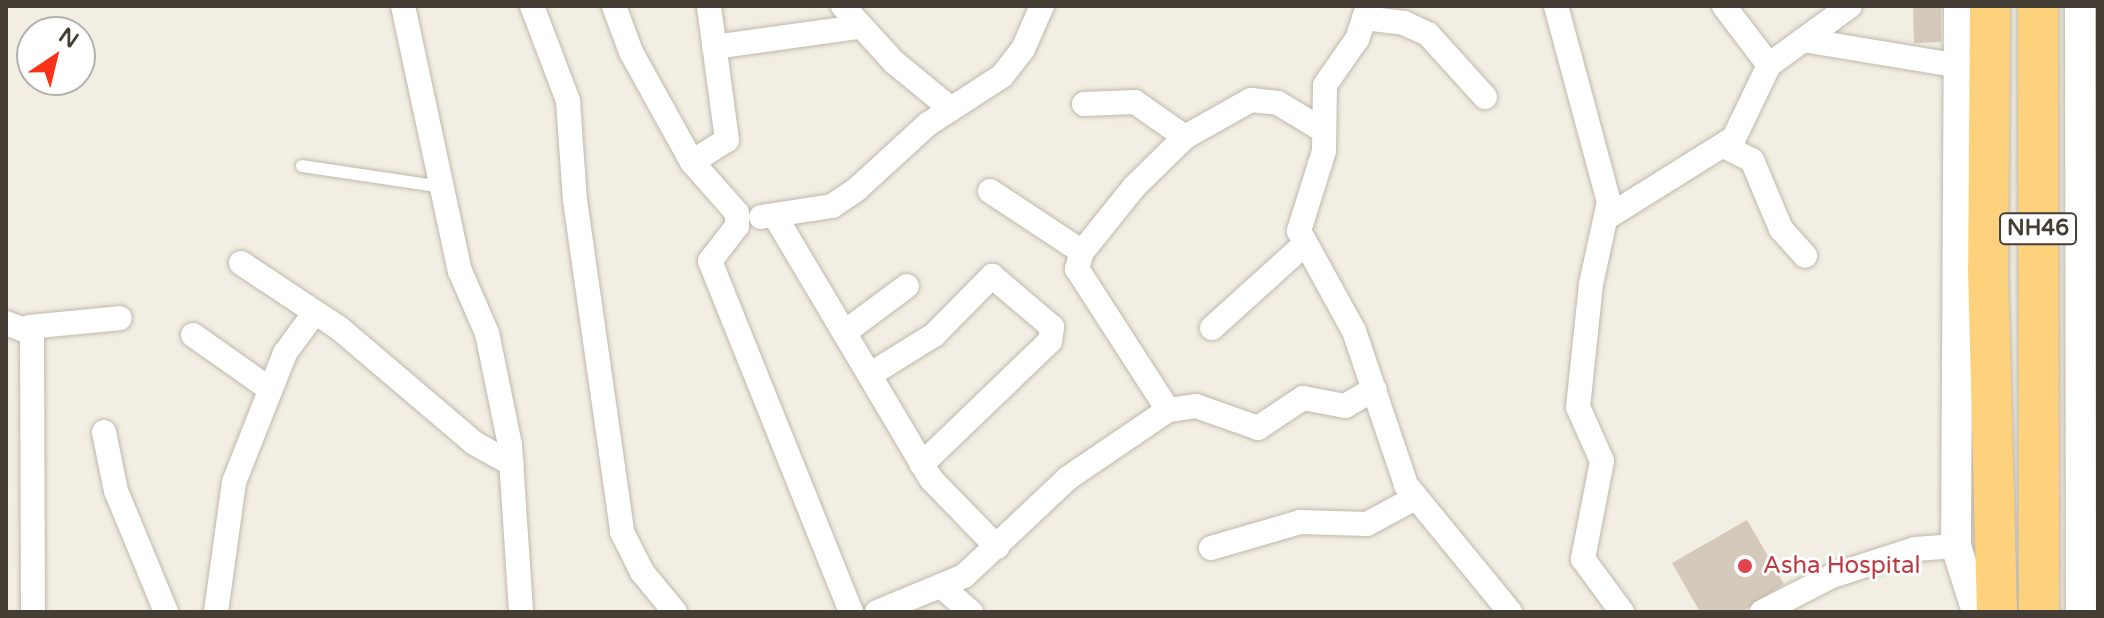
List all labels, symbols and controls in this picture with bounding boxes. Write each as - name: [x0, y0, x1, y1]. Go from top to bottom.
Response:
- north arrow: [16, 16, 96, 96]
- text: N: [54, 22, 83, 54]
- road number: NH46: [1998, 211, 2078, 247]
- place label: Asha Hospital: [1763, 552, 1920, 580]
- marker: Asha Hospital: [1734, 555, 1756, 577]

